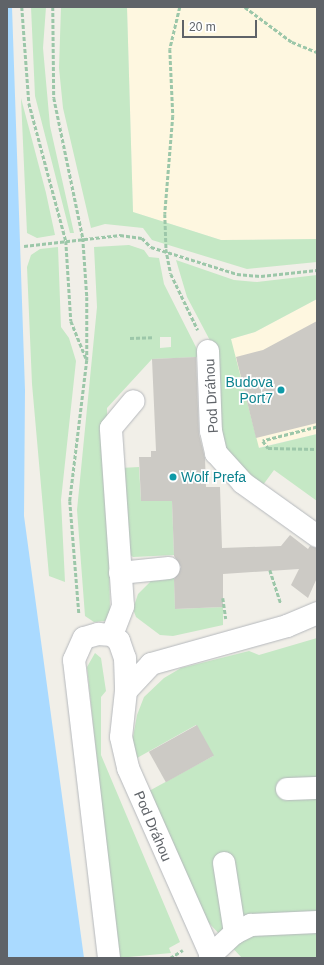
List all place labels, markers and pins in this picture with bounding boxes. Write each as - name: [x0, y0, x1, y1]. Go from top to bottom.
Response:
- place label: Budova Port7: [226, 374, 273, 406]
- marker: Budova Port7: [276, 385, 286, 395]
- place label: Wolf Prefa: [181, 469, 246, 485]
- marker: Wolf Prefa: [168, 472, 178, 482]

